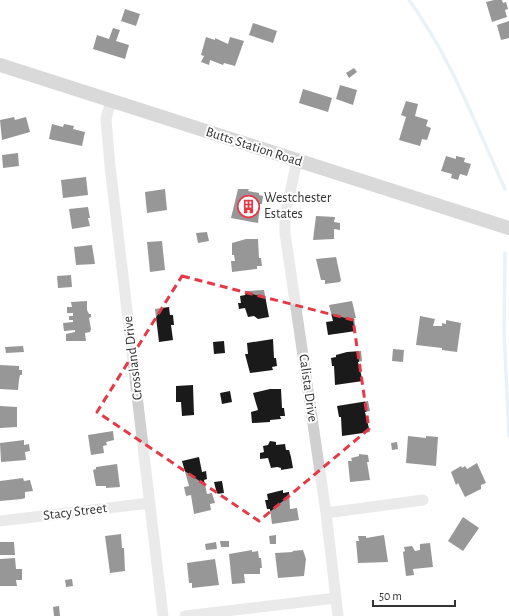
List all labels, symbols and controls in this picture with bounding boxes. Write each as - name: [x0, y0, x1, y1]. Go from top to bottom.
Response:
- street label: Butts Station Road: [204, 125, 304, 169]
- place label: Westchester Estates: [264, 191, 332, 221]
- building icon: Westchester Estates: [235, 193, 261, 219]
- street label: Crossland Drive: [121, 315, 145, 401]
- street label: Calista Drive: [296, 353, 320, 423]
- street label: Stacy Street: [42, 501, 108, 523]
- scale bar: [373, 582, 455, 608]
- text: 50 m: [379, 590, 402, 602]

